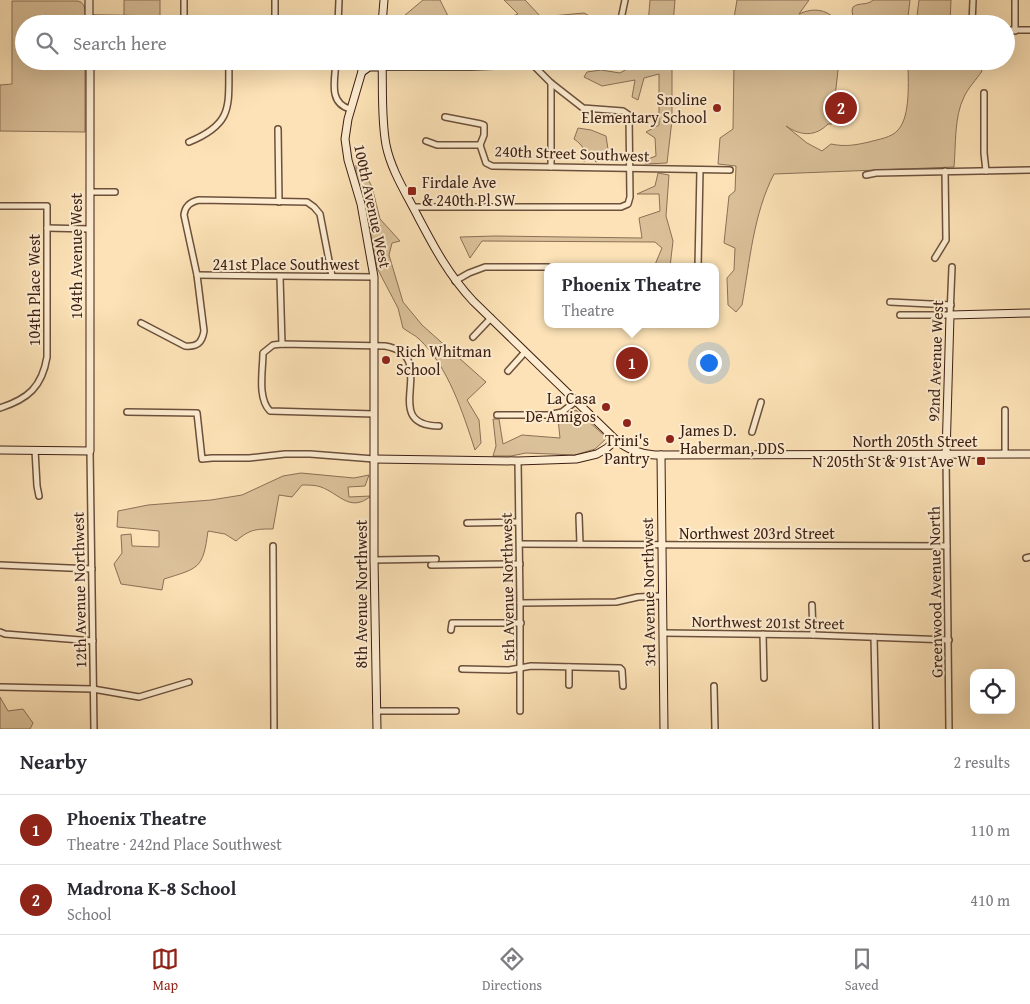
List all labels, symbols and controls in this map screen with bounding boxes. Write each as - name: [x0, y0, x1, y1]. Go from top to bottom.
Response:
- search box: [15, 15, 1015, 70]
- icon: search: [33, 29, 61, 57]
- text: Search here: [73, 29, 167, 57]
- place label: Snoline Elementary School: [582, 87, 708, 129]
- pin: 2: [825, 89, 857, 127]
- marker: Snoline Elementary School: [711, 102, 723, 114]
- street label: 240th Street Southwest: [494, 138, 650, 168]
- street label: 100th Avenue West: [348, 142, 398, 271]
- place label: Firdale Ave & 240th Pl SW: [422, 170, 516, 212]
- marker: Firdale Ave & 240th Pl SW: [406, 185, 418, 197]
- street label: 104th Avenue West: [64, 192, 88, 319]
- street label: 104th Place West: [22, 233, 46, 346]
- street label: 241st Place Southwest: [212, 252, 360, 276]
- popup: [544, 263, 719, 328]
- text: Phoenix Theatre: [562, 270, 701, 298]
- text: Theatre: [562, 298, 614, 322]
- street label: 92nd Avenue West: [921, 299, 949, 422]
- place label: Rich Whitman School: [396, 339, 491, 381]
- pin: 1: [616, 344, 648, 382]
- your location: [696, 350, 722, 376]
- marker: Rich Whitman School: [380, 354, 392, 366]
- place label: La Casa De Amigos: [526, 386, 596, 428]
- marker: La Casa De Amigos: [600, 401, 612, 413]
- marker: Trini's Pantry: [621, 417, 633, 429]
- place label: James D. Haberman, DDS: [678, 418, 785, 460]
- place label: Trini's Pantry: [604, 428, 650, 470]
- street label: North 205th Street: [852, 429, 978, 453]
- marker: James D. Haberman, DDS: [664, 433, 676, 445]
- place label: N 205th St & 91st Ave W: [812, 449, 971, 473]
- marker: N 205th St & 91st Ave W: [975, 455, 987, 467]
- street label: Greenwood Avenue North: [922, 506, 948, 678]
- street label: 12th Avenue Northwest: [66, 511, 92, 669]
- street label: 5th Avenue Northwest: [494, 512, 520, 662]
- street label: 3rd Avenue Northwest: [635, 517, 661, 667]
- street label: 8th Avenue Northwest: [349, 519, 373, 668]
- street label: Northwest 203rd Street: [679, 521, 835, 545]
- street label: Northwest 201st Street: [691, 609, 845, 635]
- map controls: [970, 669, 1015, 714]
- button: locate: [970, 669, 1015, 714]
- text: Nearby: [20, 746, 87, 777]
- text: 2 results: [953, 750, 1010, 774]
- text: Phoenix Theatre: [67, 804, 207, 832]
- text: 1: [32, 818, 40, 842]
- text: 110 m: [970, 818, 1010, 842]
- text: Theatre · 242nd Place Southwest: [67, 832, 282, 856]
- text: Madrona K-8 School: [67, 874, 236, 902]
- text: 2: [32, 888, 40, 912]
- text: 410 m: [970, 888, 1010, 912]
- text: School: [67, 902, 111, 926]
- tab: Map: [151, 945, 179, 995]
- tab: Directions: [482, 945, 542, 995]
- tab: Saved: [845, 945, 879, 995]

